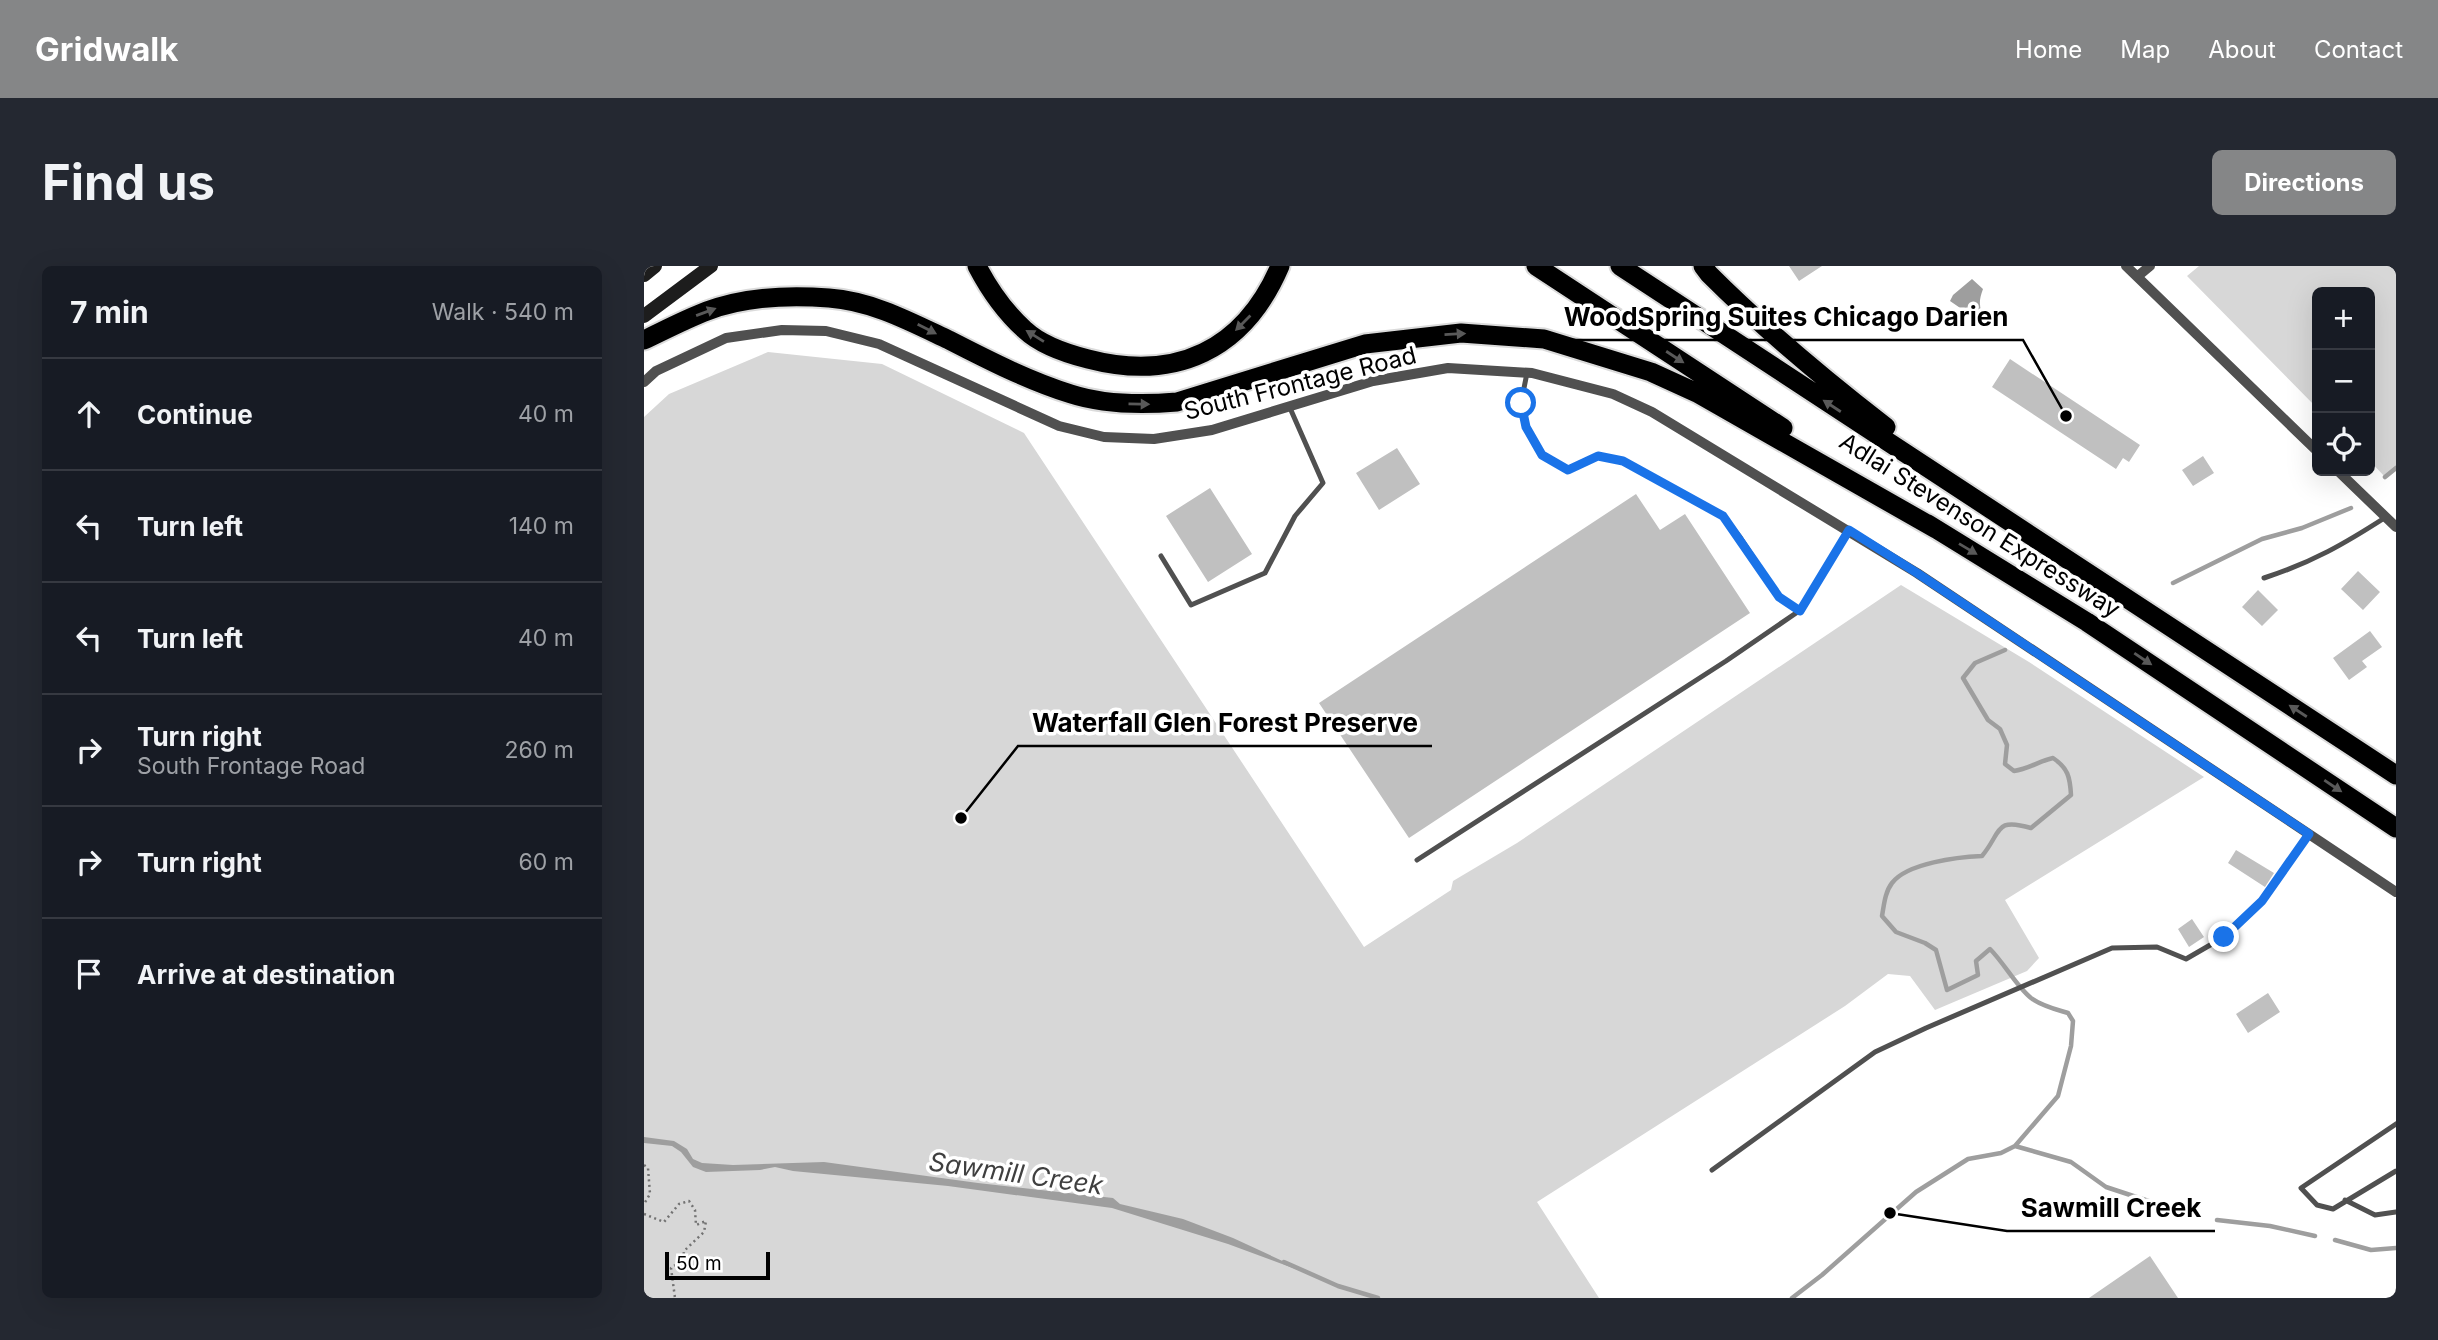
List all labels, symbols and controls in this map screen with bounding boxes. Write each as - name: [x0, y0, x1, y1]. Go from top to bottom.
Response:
- text: Gridwalk: [35, 29, 178, 69]
- text: Home: [2015, 35, 2082, 64]
- text: Map: [2120, 35, 2170, 64]
- text: About: [2208, 35, 2276, 64]
- text: Contact: [2314, 35, 2403, 64]
- button: Directions: [2212, 150, 2396, 215]
- text: Find us: [42, 153, 215, 212]
- map controls: [2312, 287, 2375, 476]
- button: +: [2312, 287, 2375, 350]
- callout: WoodSpring Suites Chicago Darien: [1550, 293, 2023, 340]
- text: 7 min: [70, 294, 149, 330]
- text: Walk · 540 m: [432, 298, 574, 326]
- text: WoodSpring Suites Chicago Darien: [1564, 301, 2008, 332]
- one-way arrow: [696, 306, 717, 317]
- one-way arrow: [1236, 314, 1252, 331]
- one-way arrow: [917, 324, 937, 335]
- one-way arrow: [1445, 328, 1467, 339]
- one-way arrow: [1025, 329, 1044, 342]
- street label: South Frontage Road: [1181, 340, 1419, 426]
- one-way arrow: [1666, 350, 1685, 363]
- button: −: [2312, 350, 2375, 413]
- route start: [1505, 387, 1536, 418]
- icon: ahead: [70, 395, 108, 433]
- one-way arrow: [1129, 398, 1151, 409]
- text: Continue: [137, 399, 253, 430]
- one-way arrow: [1822, 399, 1842, 412]
- text: 40 m: [518, 400, 574, 428]
- button: locate: [2312, 413, 2375, 476]
- street label: Adlai Stevenson Expressway: [1834, 427, 2126, 623]
- icon: left: [70, 507, 108, 545]
- text: Turn left: [137, 511, 243, 542]
- text: 140 m: [509, 512, 574, 540]
- one-way arrow: [1959, 542, 1978, 555]
- icon: left: [70, 619, 108, 657]
- text: Turn left: [137, 623, 243, 654]
- text: 40 m: [518, 624, 574, 652]
- one-way arrow: [2134, 653, 2153, 666]
- callout: Waterfall Glen Forest Preserve: [1018, 699, 1432, 746]
- one-way arrow: [2288, 705, 2307, 718]
- text: Waterfall Glen Forest Preserve: [1032, 707, 1418, 738]
- text: Turn right: [137, 721, 262, 752]
- icon: right: [70, 731, 108, 769]
- text: 260 m: [505, 736, 574, 764]
- text: South Frontage Road: [137, 752, 365, 780]
- one-way arrow: [2323, 779, 2342, 792]
- icon: right: [70, 843, 108, 881]
- text: Turn right: [137, 847, 262, 878]
- text: 60 m: [519, 848, 574, 876]
- route end: [2208, 921, 2239, 952]
- icon: arrive: [70, 955, 108, 993]
- text: Arrive at destination: [137, 959, 396, 990]
- water label: Sawmill Creek: [927, 1145, 1106, 1201]
- callout: Sawmill Creek: [2007, 1184, 2215, 1231]
- text: Sawmill Creek: [2021, 1192, 2201, 1223]
- scale bar: [665, 1249, 770, 1281]
- text: 50 m: [676, 1252, 722, 1275]

